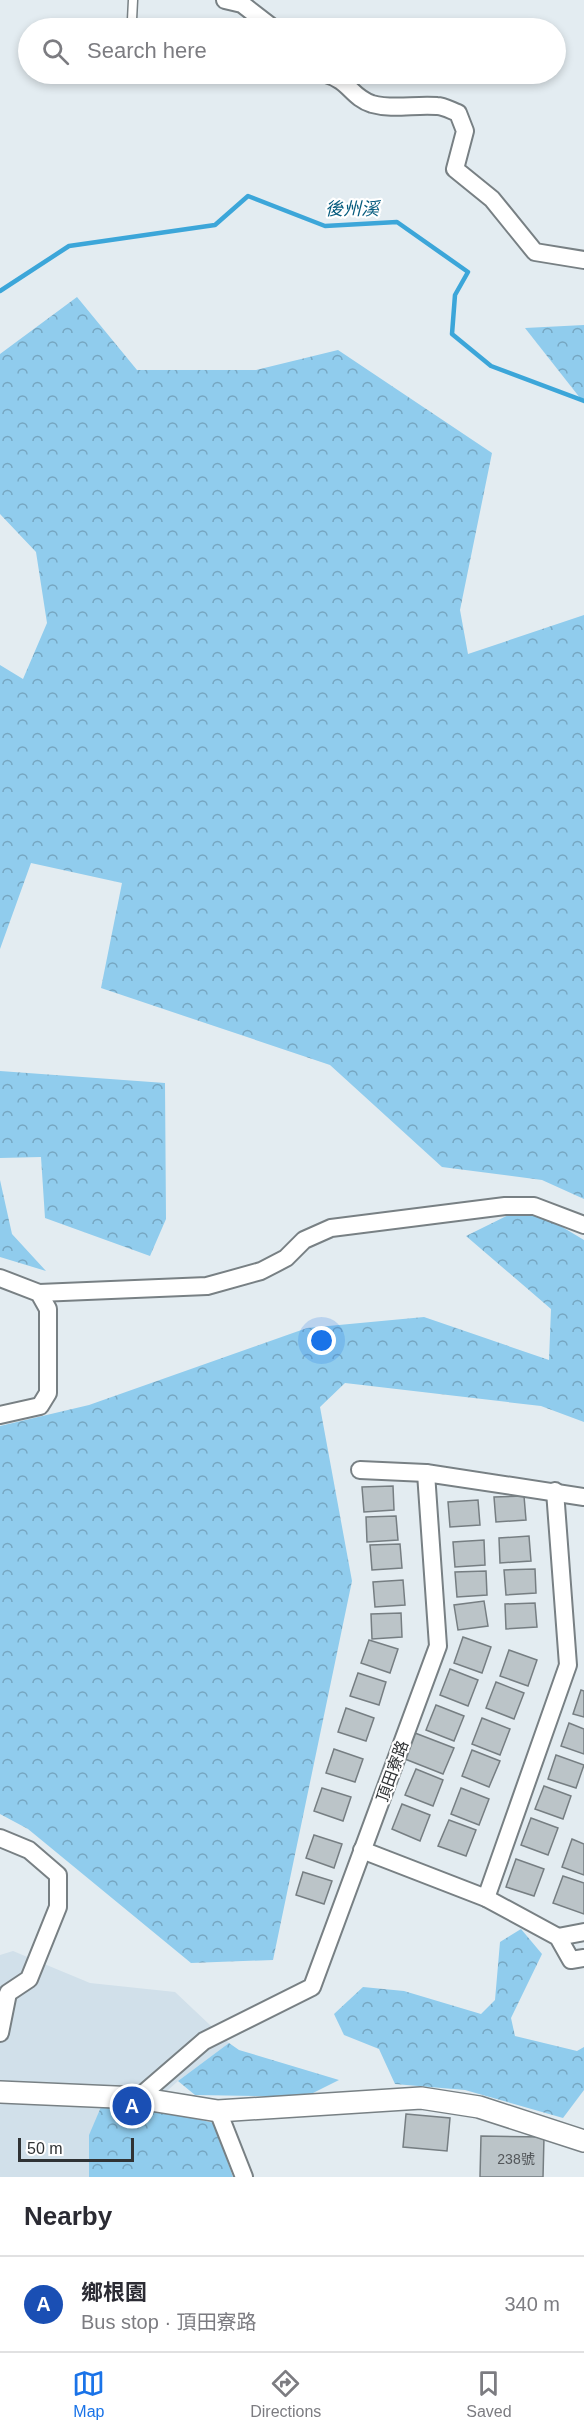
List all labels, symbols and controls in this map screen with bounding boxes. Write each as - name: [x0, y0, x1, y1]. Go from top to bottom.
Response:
- search box: [18, 18, 566, 84]
- icon: search: [39, 35, 72, 68]
- text: Search here: [87, 38, 207, 63]
- water label: 後州溪: [325, 199, 382, 219]
- your location: [307, 1326, 336, 1355]
- street label: 頂田寮路: [374, 1738, 411, 1804]
- pin: A: [112, 2084, 152, 2128]
- scale bar: [18, 2135, 134, 2162]
- text: 50 m: [27, 2140, 63, 2157]
- house number: 238號: [497, 2151, 535, 2167]
- text: Nearby: [24, 2201, 112, 2231]
- text: 鄉根園: [81, 2280, 147, 2305]
- text: A: [36, 2293, 51, 2315]
- text: 340 m: [504, 2293, 560, 2315]
- text: Bus stop · 頂田寮路: [81, 2311, 257, 2333]
- tab: Map: [72, 2367, 105, 2421]
- tab: Directions: [250, 2367, 321, 2421]
- tab: Saved: [466, 2367, 512, 2421]

